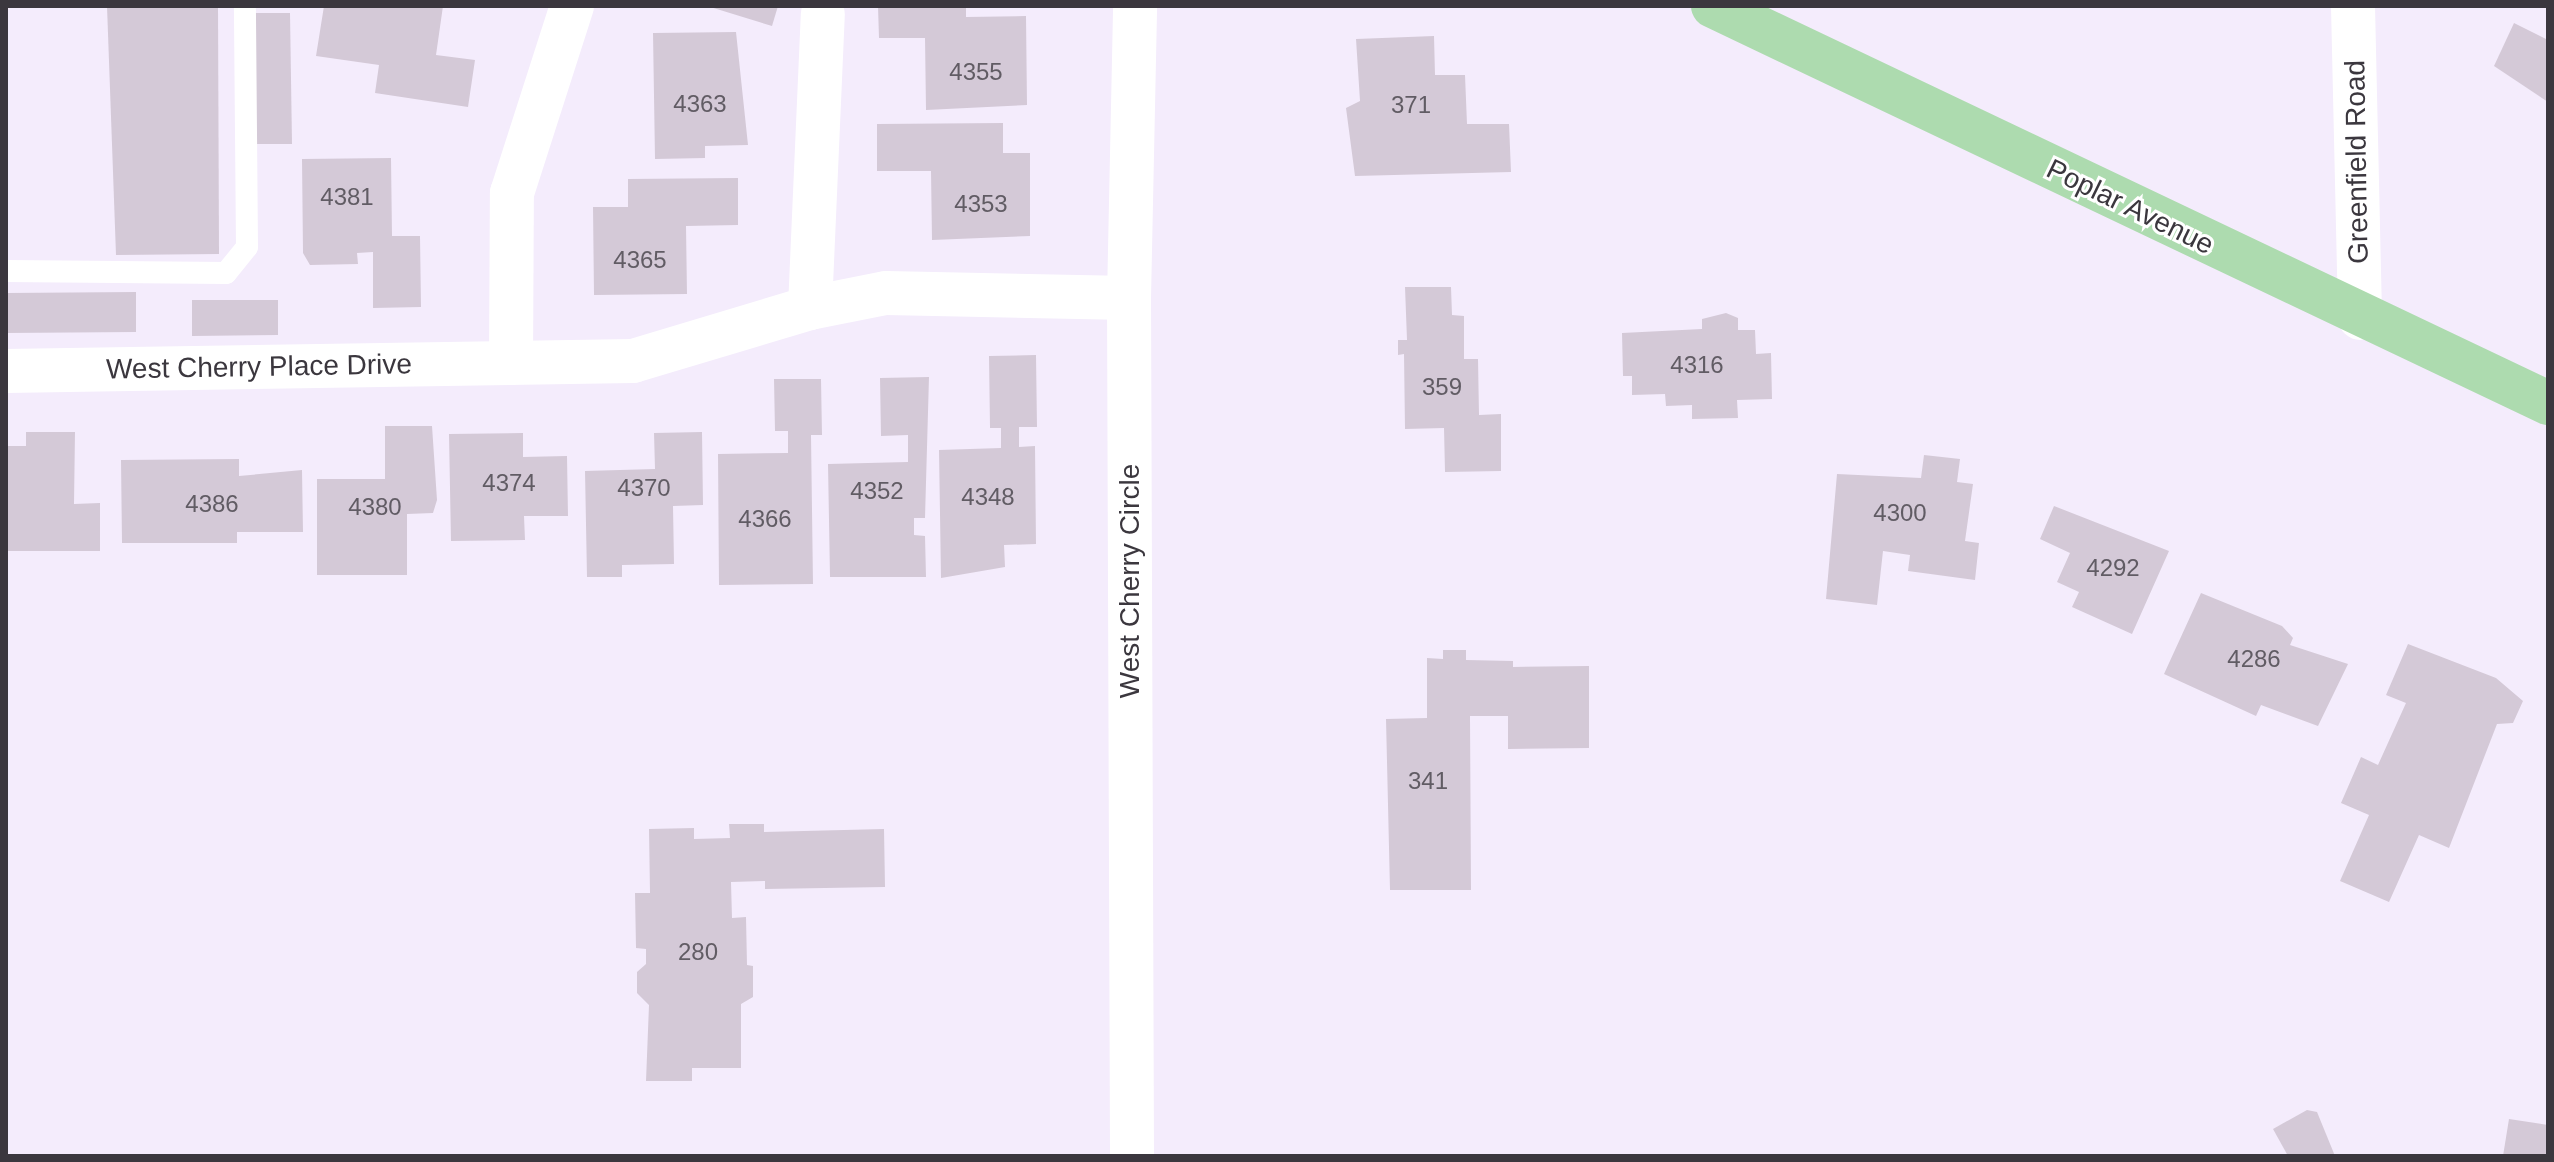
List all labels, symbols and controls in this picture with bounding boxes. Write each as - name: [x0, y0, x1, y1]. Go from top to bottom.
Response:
- house number: 4355: [949, 58, 1003, 86]
- street label: Greenfield Road: [2338, 60, 2376, 264]
- house number: 4363: [673, 90, 727, 118]
- house number: 371: [1391, 91, 1431, 119]
- street label: Poplar Avenue: [2040, 152, 2220, 262]
- house number: 4381: [320, 183, 374, 211]
- house number: 4353: [954, 190, 1008, 218]
- house number: 4365: [613, 246, 667, 274]
- street label: West Cherry Place Drive: [106, 348, 412, 386]
- house number: 4316: [1670, 351, 1724, 379]
- house number: 359: [1422, 373, 1462, 401]
- street label: West Cherry Circle: [1113, 464, 1147, 698]
- house number: 4374: [482, 469, 536, 497]
- house number: 4370: [617, 474, 671, 502]
- house number: 4352: [850, 477, 904, 505]
- house number: 4348: [961, 483, 1015, 511]
- house number: 4386: [185, 490, 239, 518]
- house number: 4380: [348, 493, 402, 521]
- house number: 4300: [1873, 499, 1927, 527]
- house number: 4366: [738, 505, 792, 533]
- house number: 4292: [2086, 554, 2140, 582]
- house number: 4286: [2227, 645, 2281, 673]
- house number: 341: [1408, 767, 1448, 795]
- house number: 280: [678, 938, 718, 966]

